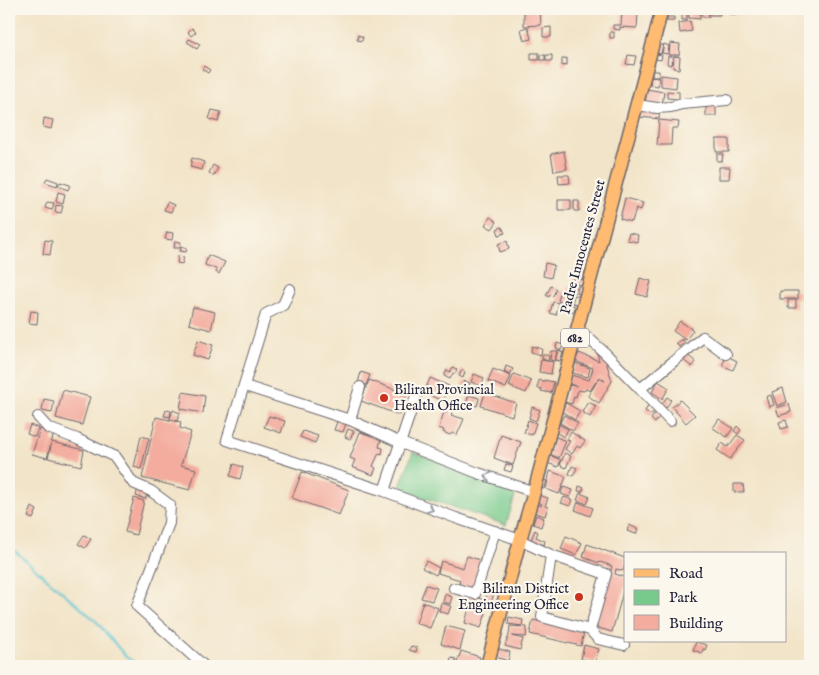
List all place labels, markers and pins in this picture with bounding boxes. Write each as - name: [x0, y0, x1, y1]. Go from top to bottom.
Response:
- place label: Biliran Provincial Health Office: [394, 381, 494, 415]
- marker: Biliran Provincial Health Office: [378, 392, 390, 404]
- place label: Biliran District Engineering Office: [458, 580, 570, 614]
- marker: Biliran District Engineering Office: [573, 591, 585, 603]

